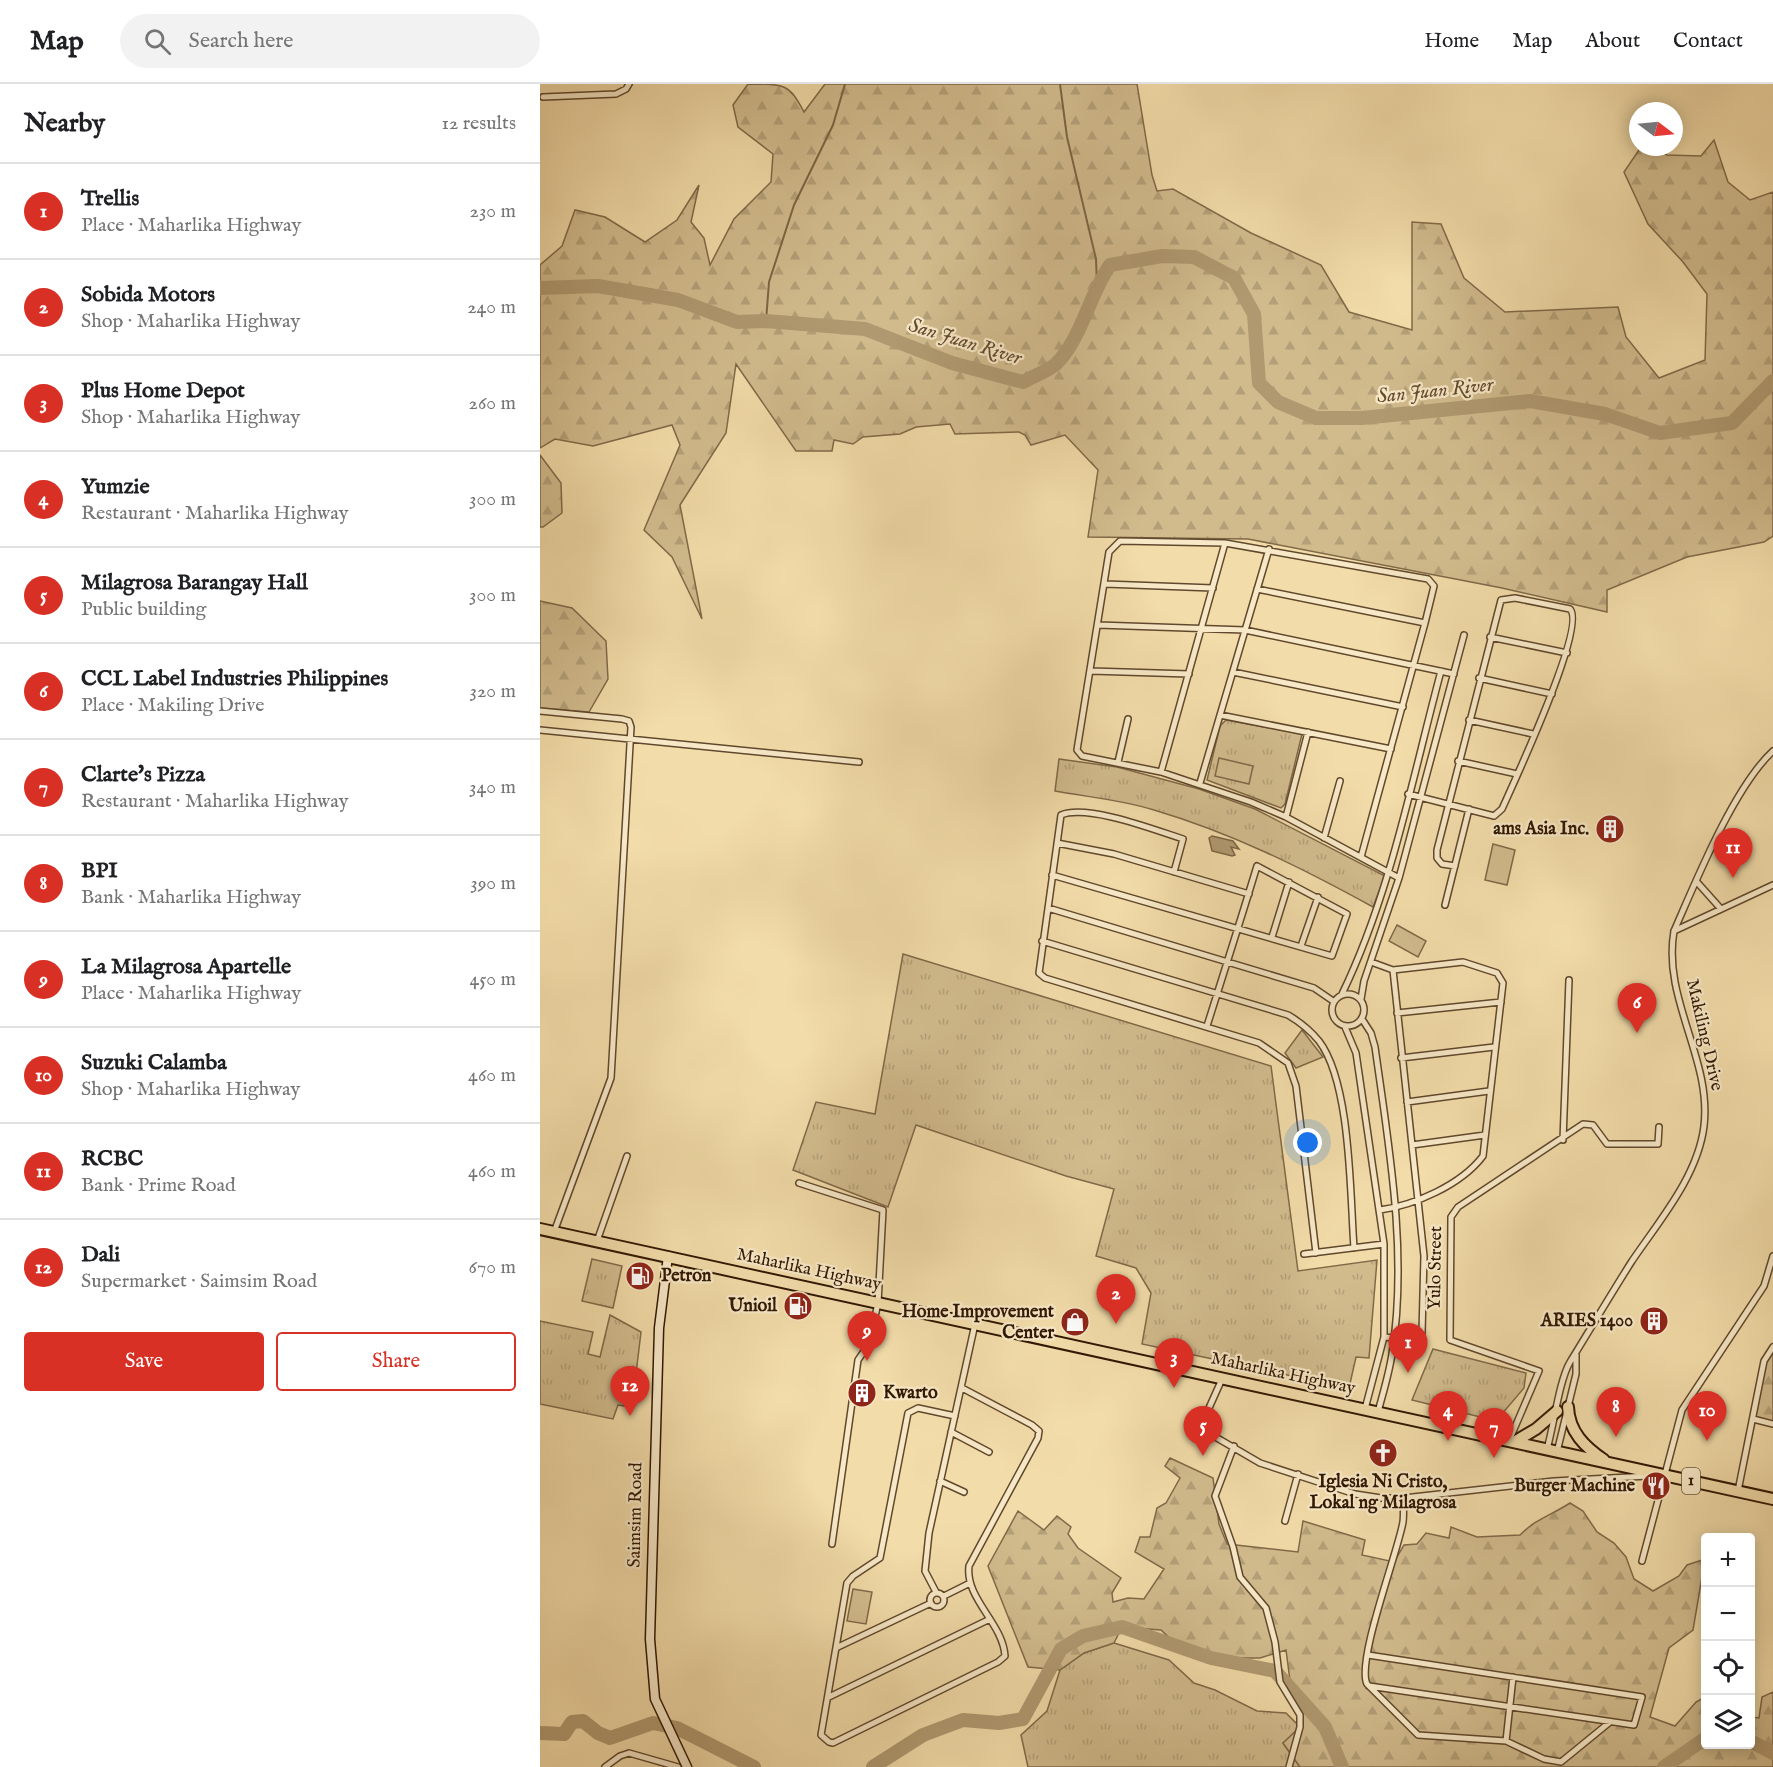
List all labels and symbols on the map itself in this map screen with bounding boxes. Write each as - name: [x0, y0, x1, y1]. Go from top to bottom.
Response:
- north arrow: [1629, 102, 1683, 156]
- water label: San Juan River: [905, 313, 1026, 371]
- water label: San Juan River: [1376, 372, 1496, 410]
- building icon: ams Asia Inc.: [1594, 813, 1626, 845]
- place label: ams Asia Inc.: [1493, 818, 1589, 841]
- pin: 11: [1714, 828, 1752, 878]
- street label: Makiling Drive: [1680, 977, 1728, 1093]
- pin: 6: [1618, 984, 1656, 1033]
- your location: [1293, 1128, 1322, 1157]
- street label: Yulo Street: [1424, 1226, 1448, 1310]
- street label: Maharlika Highway: [735, 1243, 884, 1297]
- fuel station icon: Petron: [624, 1260, 656, 1292]
- place label: Petron: [661, 1265, 712, 1288]
- pin: 2: [1096, 1274, 1136, 1324]
- fuel station icon: Unioil: [782, 1290, 814, 1322]
- place label: Unioil: [728, 1295, 778, 1318]
- place label: Home Improvement Center: [902, 1301, 1055, 1345]
- building icon: ARIES 1400: [1638, 1305, 1670, 1337]
- shop icon: Home Improvement Center: [1059, 1306, 1091, 1338]
- place label: ARIES 1400: [1540, 1310, 1633, 1333]
- pin: 9: [848, 1312, 886, 1361]
- pin: 1: [1388, 1324, 1428, 1373]
- pin: 3: [1154, 1338, 1194, 1388]
- street label: Maharlika Highway: [1209, 1347, 1358, 1401]
- pin: 12: [610, 1366, 650, 1416]
- building icon: Kwarto: [846, 1377, 878, 1409]
- place label: Kwarto: [883, 1382, 938, 1405]
- pin: 8: [1596, 1388, 1636, 1437]
- pin: 4: [1428, 1392, 1468, 1441]
- pin: 10: [1688, 1392, 1726, 1441]
- pin: 5: [1184, 1406, 1222, 1456]
- pin: 7: [1474, 1408, 1514, 1458]
- church icon: Iglesia Ni Cristo, Lokal ng Milagrosa: [1367, 1437, 1399, 1469]
- street label: Saimsim Road: [624, 1462, 648, 1568]
- road number: 1: [1682, 1468, 1700, 1494]
- restaurant icon: Burger Machine: [1640, 1470, 1672, 1502]
- place label: Iglesia Ni Cristo, Lokal ng Milagrosa: [1310, 1471, 1458, 1515]
- place label: Burger Machine: [1514, 1475, 1636, 1498]

